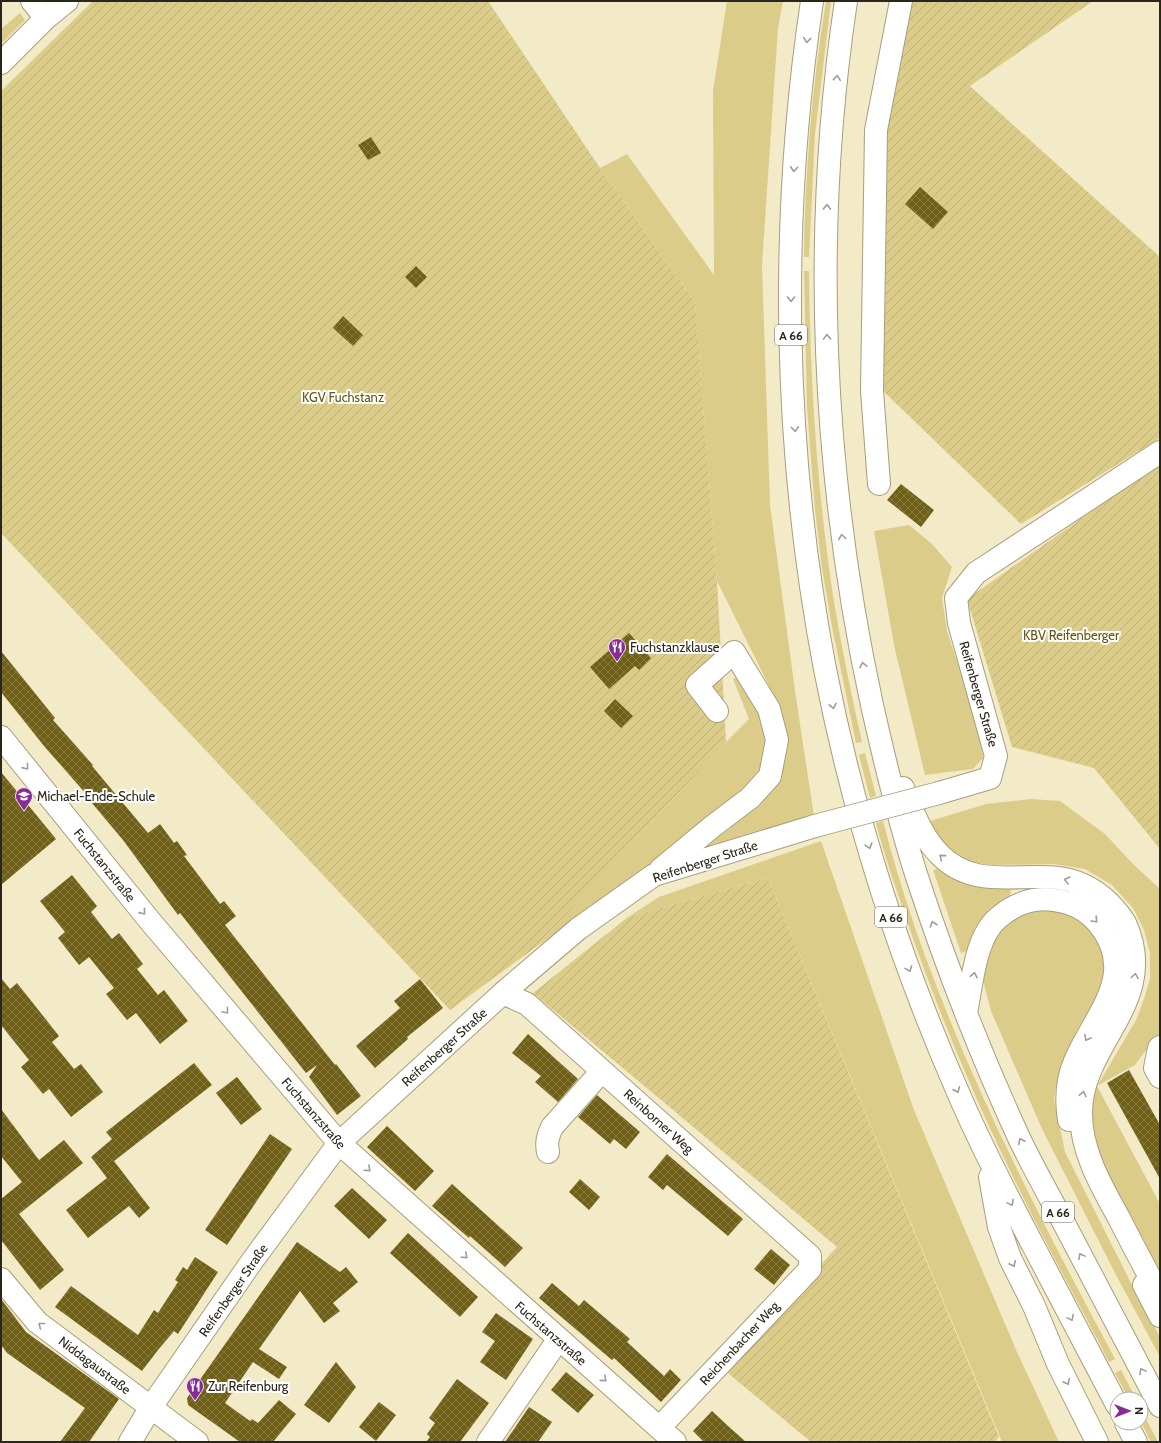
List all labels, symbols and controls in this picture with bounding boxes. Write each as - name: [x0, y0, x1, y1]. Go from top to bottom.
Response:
- one-way arrow: [803, 37, 812, 43]
- one-way arrow: [832, 74, 841, 81]
- one-way arrow: [790, 166, 799, 172]
- one-way arrow: [823, 204, 831, 210]
- one-way arrow: [787, 296, 795, 302]
- road number: A 66: [775, 325, 807, 345]
- one-way arrow: [823, 334, 831, 340]
- park label: KGV Fuchstanz: [302, 389, 384, 405]
- one-way arrow: [790, 426, 799, 432]
- one-way arrow: [838, 534, 847, 540]
- park label: KBV Reifenberger: [1023, 627, 1120, 643]
- restaurant icon: Fuchstanzklause: [607, 637, 627, 662]
- place label: Fuchstanzklause: [630, 639, 720, 655]
- street label: Reifenberger Straße: [956, 639, 1002, 749]
- one-way arrow: [860, 662, 868, 668]
- one-way arrow: [829, 703, 837, 709]
- one-way arrow: [21, 762, 28, 769]
- school or university icon: Michael-Ende-Schule: [14, 786, 34, 811]
- place label: Michael-Ende-Schule: [37, 788, 156, 804]
- street label: Fuchstanzstraße: [71, 825, 140, 905]
- street label: Reifenberger Straße: [651, 836, 760, 885]
- one-way arrow: [864, 842, 873, 849]
- one-way arrow: [940, 854, 947, 861]
- one-way arrow: [1063, 876, 1070, 885]
- one-way arrow: [138, 907, 145, 914]
- road number: A 66: [875, 907, 907, 927]
- one-way arrow: [1090, 916, 1097, 923]
- one-way arrow: [929, 921, 938, 928]
- one-way arrow: [904, 966, 913, 973]
- one-way arrow: [969, 972, 977, 978]
- one-way arrow: [1130, 973, 1139, 980]
- street label: Reifenberger Straße: [398, 1004, 490, 1090]
- one-way arrow: [222, 1006, 229, 1013]
- one-way arrow: [1084, 1034, 1091, 1041]
- street label: Fuchstanzstraße: [279, 1074, 350, 1152]
- street label: Reinborner Weg: [621, 1085, 698, 1157]
- one-way arrow: [952, 1086, 960, 1094]
- one-way arrow: [1079, 1091, 1087, 1098]
- one-way arrow: [1018, 1138, 1026, 1145]
- one-way arrow: [363, 1165, 371, 1172]
- one-way arrow: [1006, 1199, 1014, 1206]
- road number: A 66: [1042, 1202, 1074, 1222]
- street label: Reifenberger Straße: [195, 1240, 271, 1339]
- one-way arrow: [460, 1251, 468, 1258]
- one-way arrow: [1079, 1253, 1086, 1260]
- one-way arrow: [1008, 1259, 1016, 1267]
- street label: Reichenbacher Weg: [696, 1297, 782, 1388]
- street label: Fuchstanzstraße: [512, 1298, 590, 1369]
- one-way arrow: [1067, 1314, 1074, 1321]
- one-way arrow: [39, 1323, 46, 1330]
- street label: Niddagaustraße: [56, 1333, 134, 1398]
- one-way arrow: [1139, 1368, 1147, 1375]
- one-way arrow: [599, 1374, 607, 1381]
- restaurant icon: Zur Reifenburg: [185, 1376, 205, 1401]
- one-way arrow: [1062, 1377, 1070, 1385]
- place label: Zur Reifenburg: [208, 1378, 289, 1394]
- north arrow: [1109, 1391, 1149, 1431]
- text: N: [1132, 1407, 1146, 1415]

